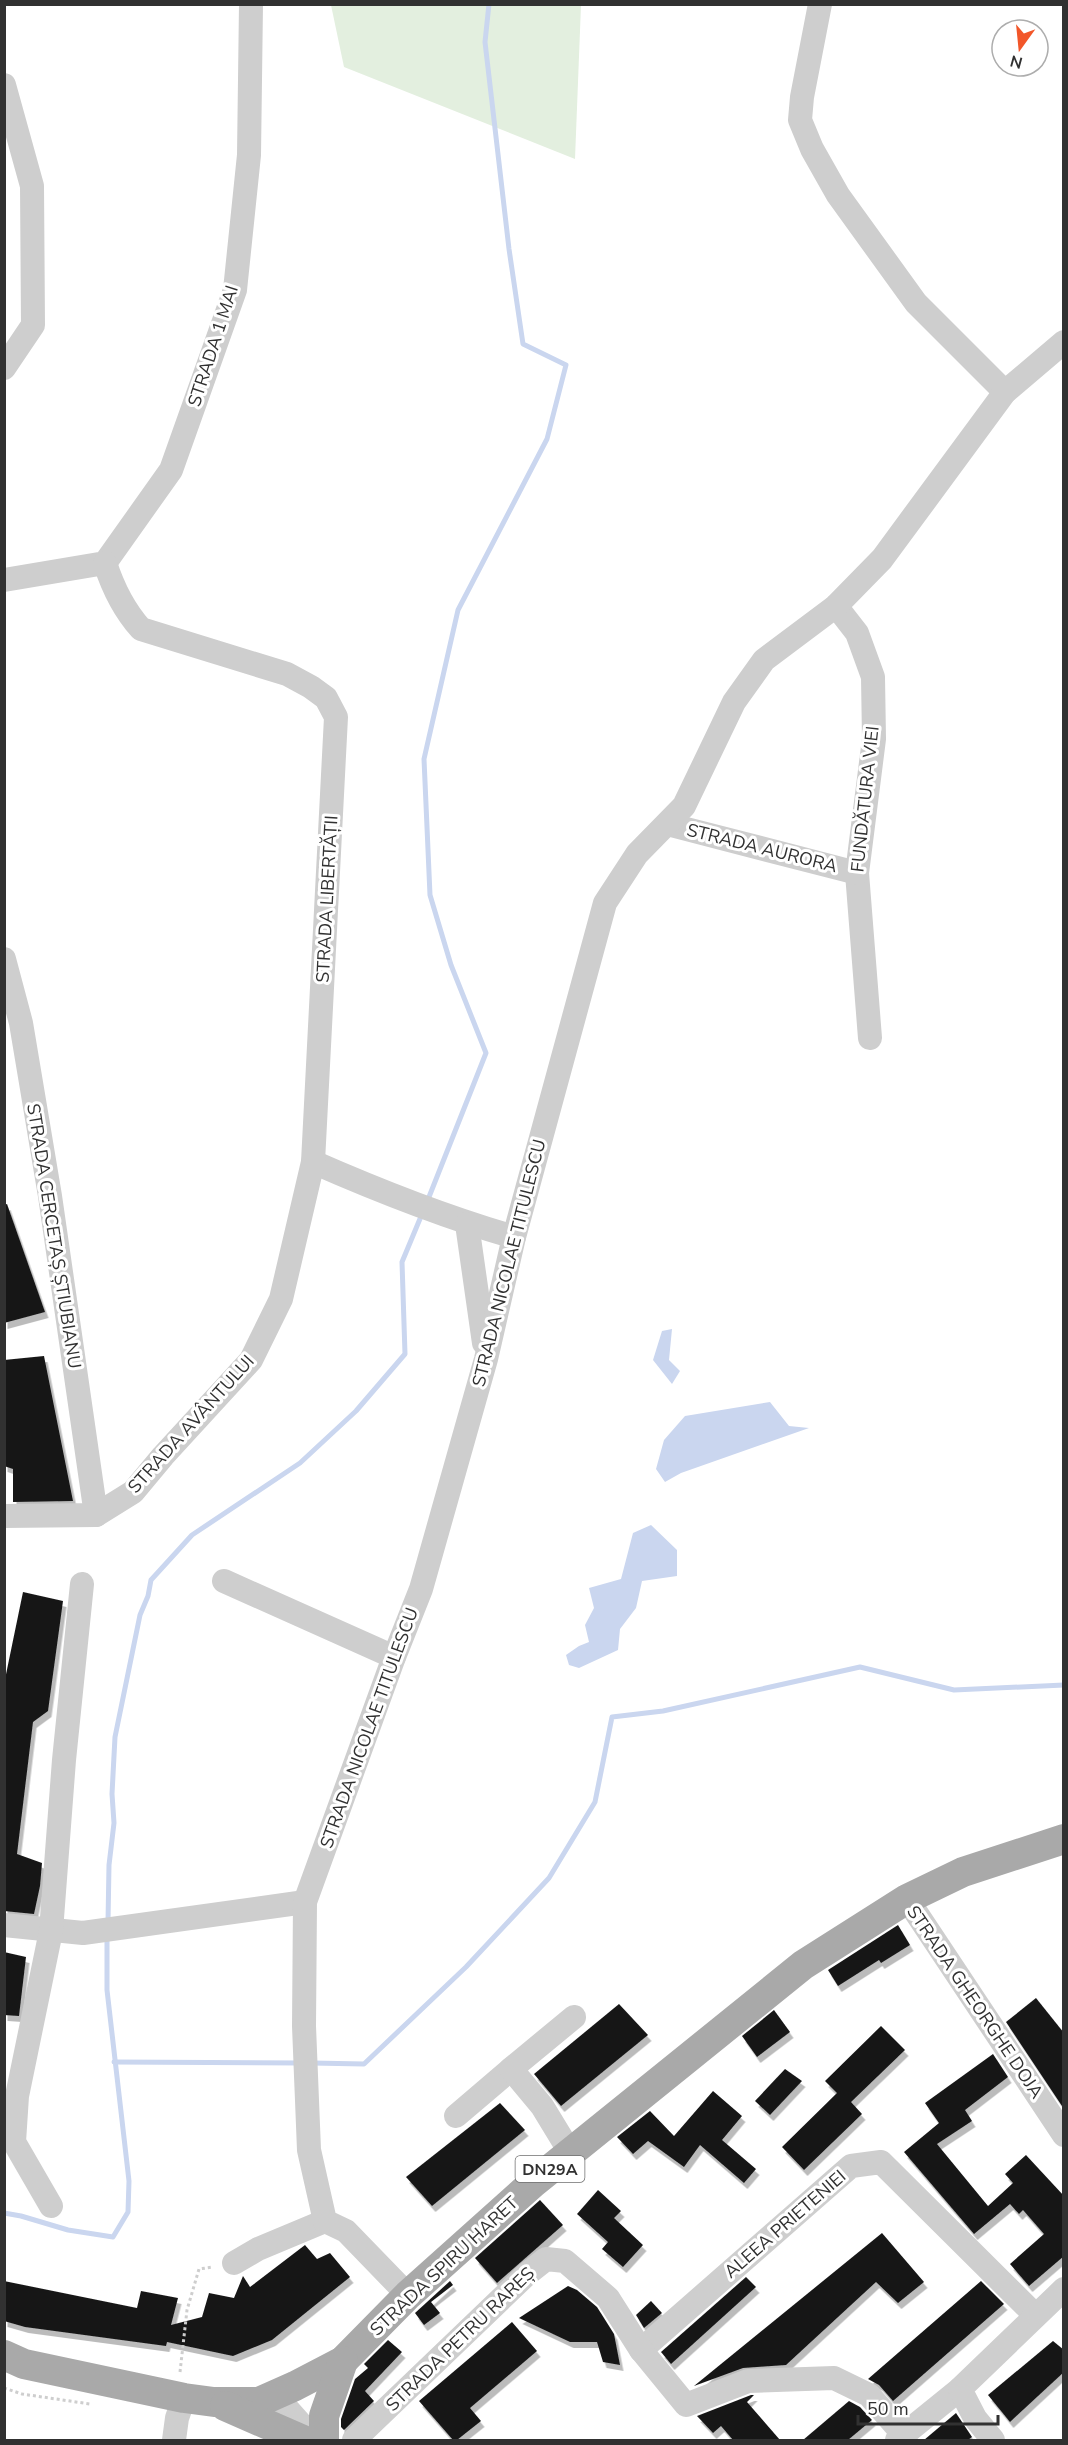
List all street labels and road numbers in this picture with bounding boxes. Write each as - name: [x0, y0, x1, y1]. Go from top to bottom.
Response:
- street label: STRADA 1 MAI: [182, 282, 244, 410]
- street label: FUNDĂTURA VIEI: [845, 725, 885, 873]
- street label: STRADA LIBERTĂȚII: [311, 815, 343, 983]
- street label: STRADA AURORA: [684, 818, 840, 878]
- street label: STRADA CERCETAȘ ȘTIUBIANU: [21, 1102, 87, 1370]
- street label: STRADA NICOLAE TITULESCU: [467, 1137, 551, 1389]
- street label: STRADA AVÂNTULUI: [122, 1350, 260, 1498]
- street label: STRADA NICOLAE TITULESCU: [314, 1604, 424, 1852]
- street label: STRADA GHEORGHE DOJA: [901, 1901, 1049, 2103]
- road number: DN29A: [516, 2156, 584, 2182]
- street label: ALEEA PRIETENIEI: [719, 2164, 851, 2284]
- street label: STRADA SPIRU HARET: [365, 2191, 523, 2341]
- street label: STRADA PETRU RAREȘ: [380, 2262, 540, 2416]

